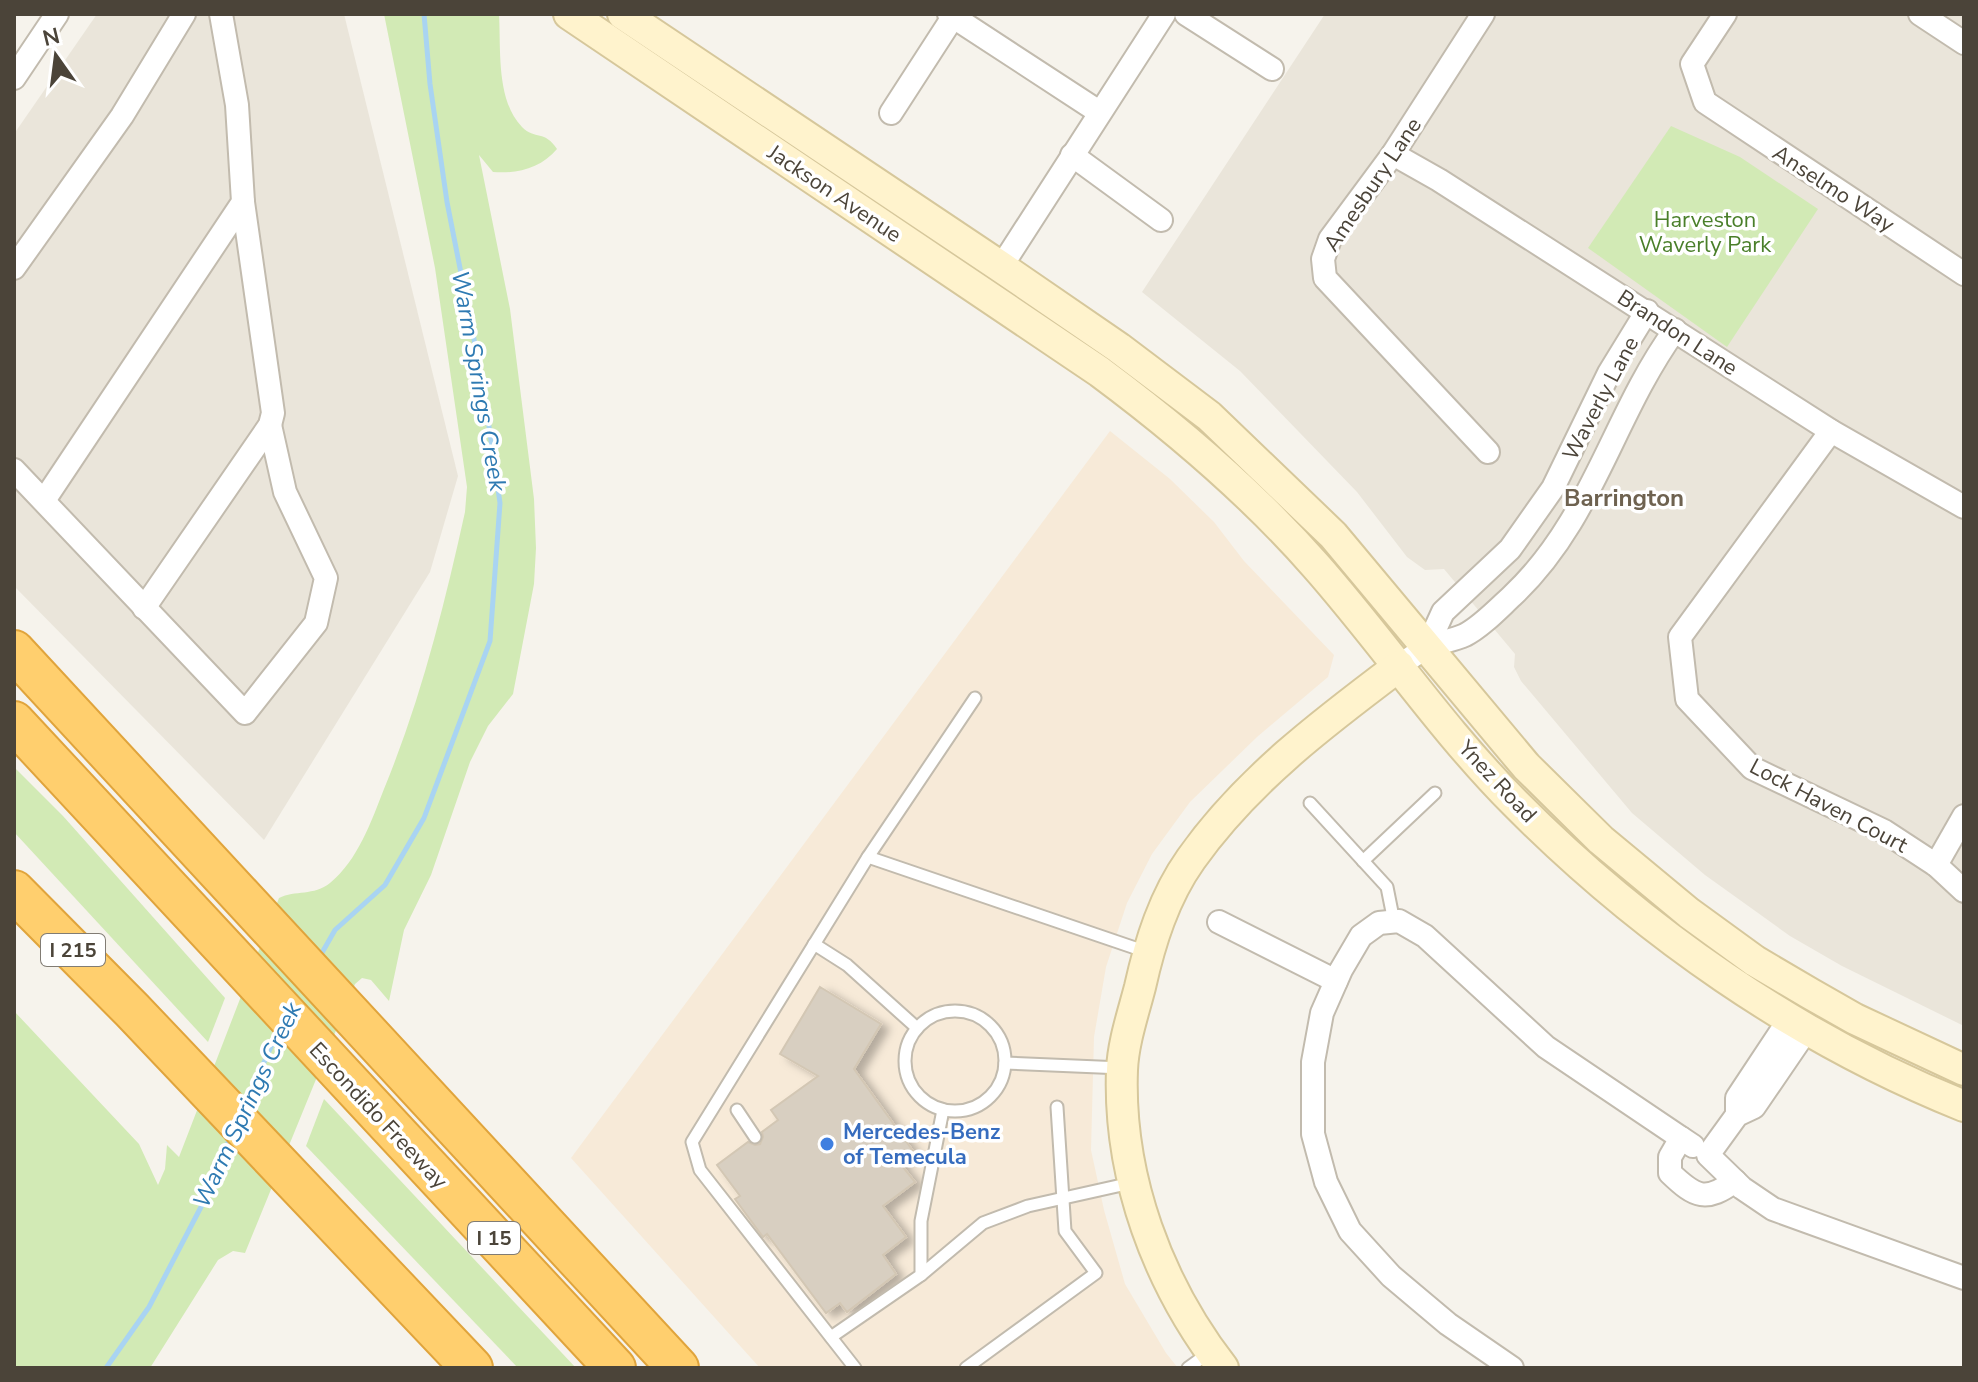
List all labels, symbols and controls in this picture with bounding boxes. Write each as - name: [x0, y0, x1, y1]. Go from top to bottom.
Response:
- north arrow: [16, 16, 96, 96]
- text: N: [40, 21, 63, 54]
- street label: Amesbury Lane: [1317, 112, 1429, 257]
- street label: Jackson Avenue: [761, 137, 907, 250]
- street label: Anselmo Way: [1767, 138, 1901, 240]
- park label: Harveston Waverly Park: [1639, 205, 1772, 260]
- water label: Warm Springs Creek: [444, 268, 514, 495]
- street label: Brandon Lane: [1611, 283, 1743, 383]
- street label: Waverly Lane: [1556, 331, 1646, 466]
- district label: Barrington: [1564, 482, 1684, 514]
- street label: Ynez Road: [1451, 733, 1543, 829]
- street label: Lock Haven Court: [1744, 752, 1913, 860]
- road number: I 215: [41, 934, 105, 966]
- water label: Warm Springs Creek: [185, 996, 309, 1213]
- street label: Escondido Freeway: [302, 1036, 455, 1196]
- place label: Mercedes-Benz of Temecula: [843, 1117, 1000, 1172]
- marker: Mercedes-Benz of Temecula: [818, 1135, 836, 1153]
- road number: I 15: [468, 1222, 520, 1254]

